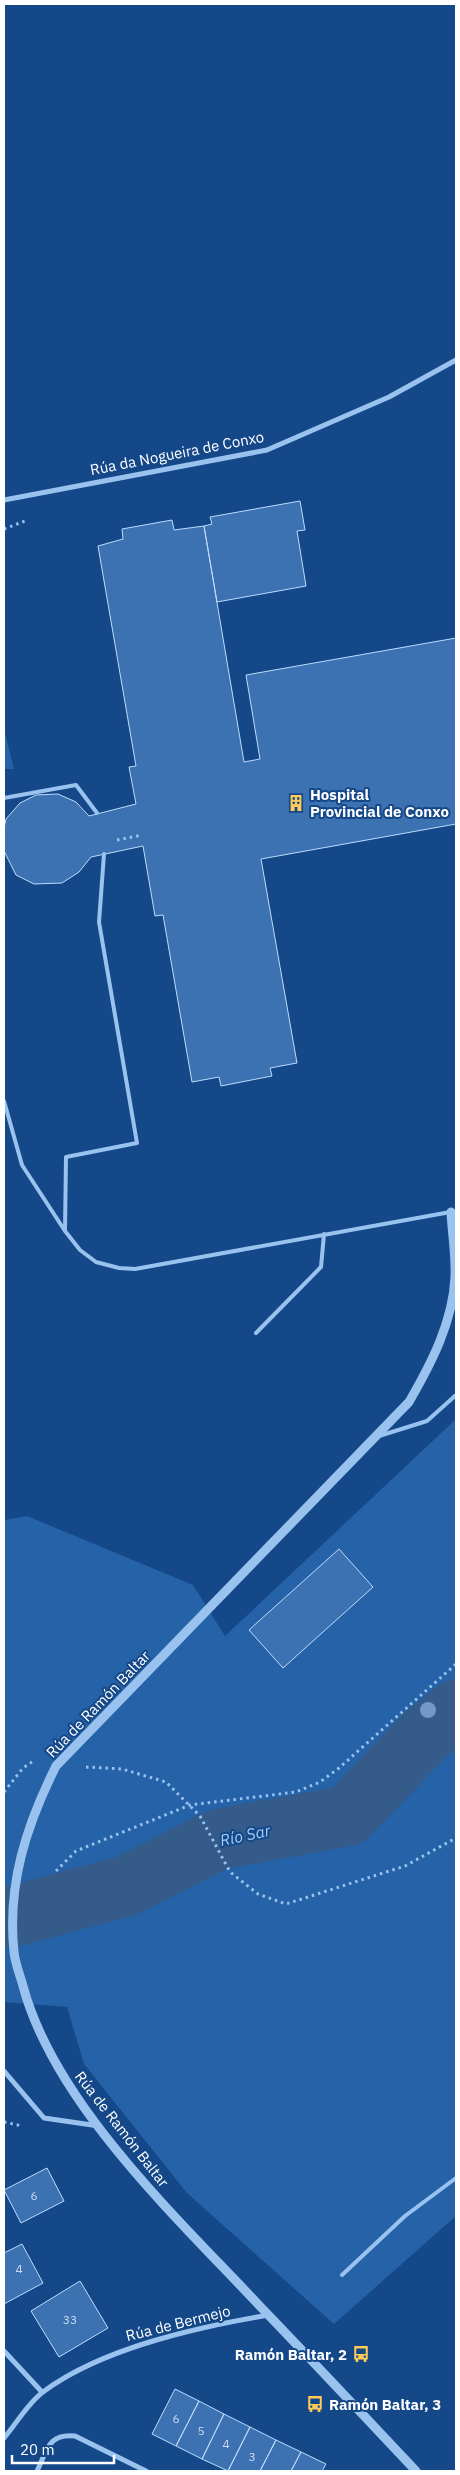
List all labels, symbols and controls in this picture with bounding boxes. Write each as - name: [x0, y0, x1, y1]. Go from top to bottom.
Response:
- street label: Rúa da Nogueira de Conxo: [88, 427, 266, 479]
- place label: Hospital Provincial de Conxo: [310, 785, 449, 821]
- building icon: Hospital Provincial de Conxo: [286, 793, 306, 813]
- street label: Rúa de Ramón Baltar: [42, 1646, 154, 1762]
- water label: Río Sar: [218, 1820, 273, 1850]
- street label: Rúa de Ramón Baltar: [71, 2067, 173, 2191]
- house number: 6: [30, 2188, 38, 2203]
- house number: 4: [15, 2261, 23, 2276]
- street label: Rúa de Bermejo: [124, 2301, 232, 2345]
- house number: 33: [63, 2312, 77, 2327]
- bus stop icon: Ramón Baltar, 2: [351, 2344, 371, 2364]
- place label: Ramón Baltar, 2: [235, 2345, 347, 2364]
- bus stop icon: Ramón Baltar, 3: [305, 2394, 325, 2414]
- place label: Ramón Baltar, 3: [329, 2395, 441, 2414]
- house number: 6: [172, 2411, 180, 2426]
- house number: 5: [197, 2423, 205, 2438]
- scale bar: [12, 2432, 115, 2464]
- house number: 4: [222, 2436, 230, 2451]
- text: 20 m: [20, 2440, 55, 2459]
- house number: 3: [248, 2449, 256, 2464]

